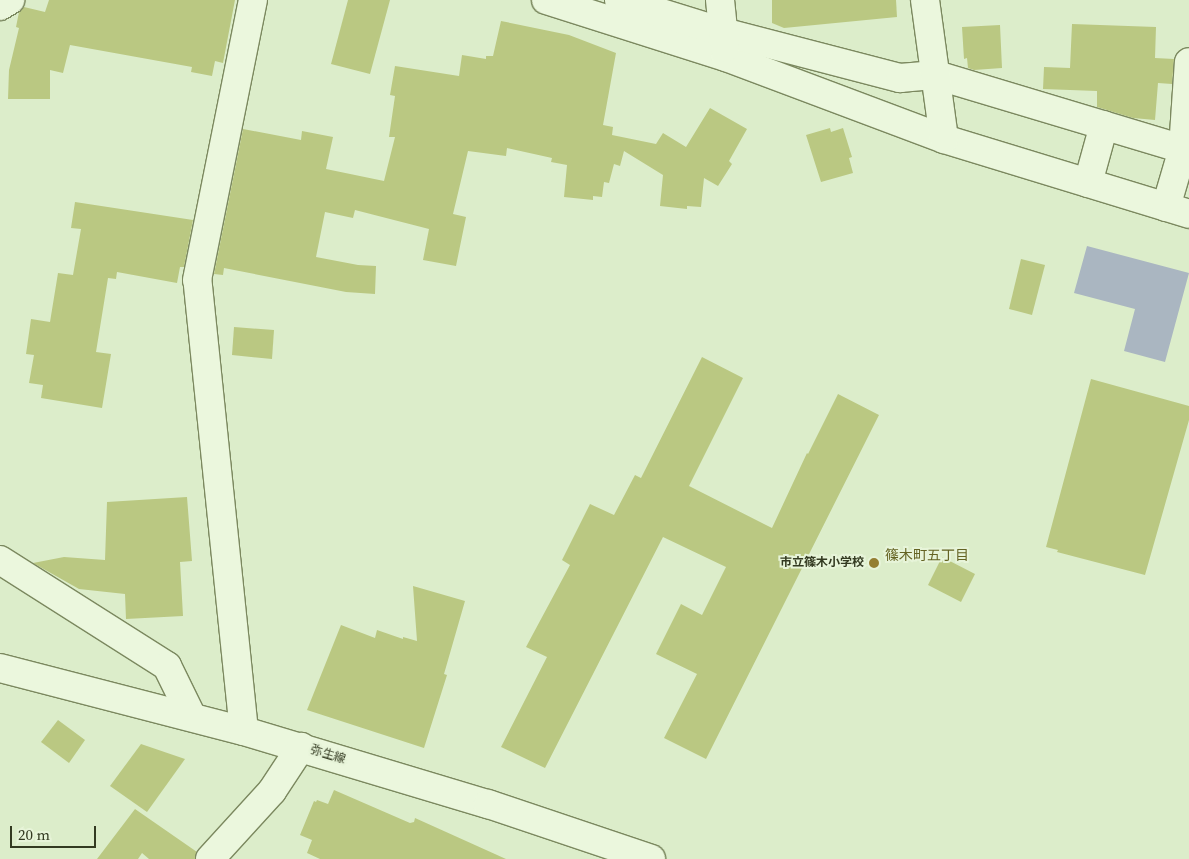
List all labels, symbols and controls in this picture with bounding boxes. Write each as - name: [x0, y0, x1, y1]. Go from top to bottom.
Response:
- district label: 篠木町五丁目: [885, 547, 969, 563]
- place label: 市立篠木小学校: [780, 556, 864, 570]
- marker: 市立篠木小学校: [868, 557, 880, 569]
- street label: 弥生線: [309, 743, 347, 767]
- scale bar: [12, 816, 99, 848]
- text: 20 m: [18, 824, 50, 845]

